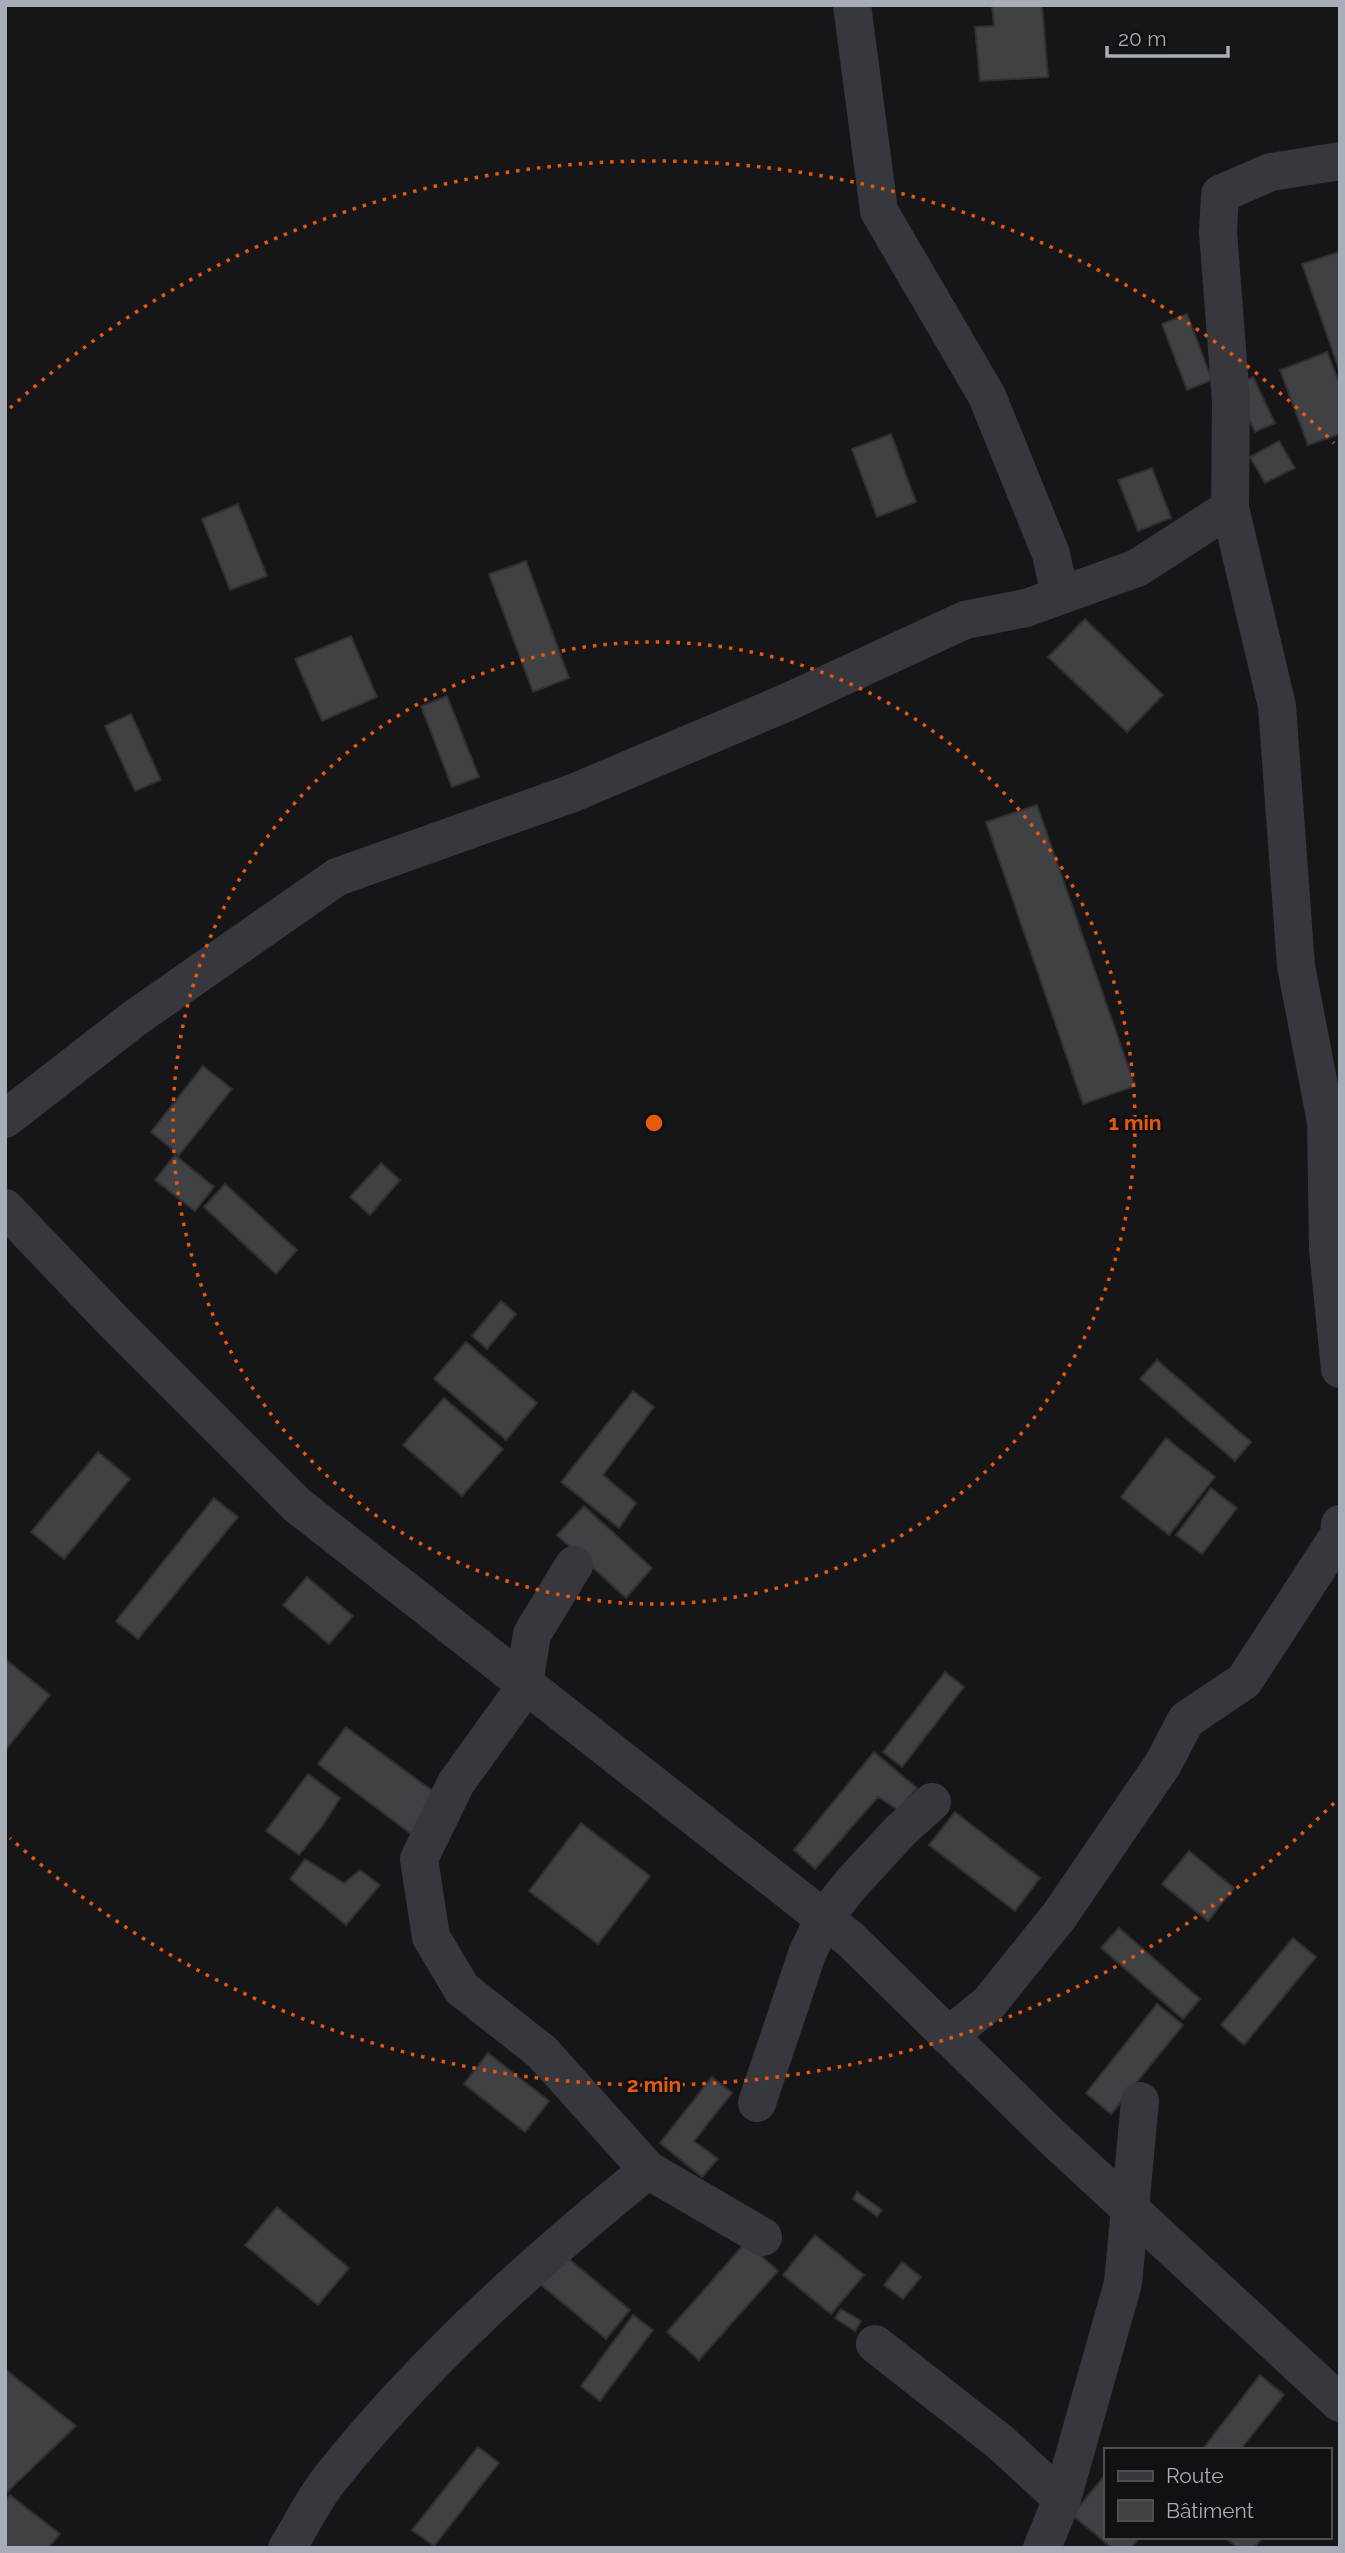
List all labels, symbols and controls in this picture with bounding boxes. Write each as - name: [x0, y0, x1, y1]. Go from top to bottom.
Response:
- scale bar: [1107, 14, 1228, 58]
- text: 20 m: [1118, 26, 1166, 51]
- text: 1 min: [1108, 1110, 1162, 1135]
- centre of rings: [642, 1111, 666, 1135]
- text: 2 min: [627, 2072, 681, 2097]
- legend: [1104, 2448, 1331, 2539]
- text: Route: [1166, 2463, 1224, 2488]
- text: Bâtiment: [1166, 2498, 1254, 2523]

